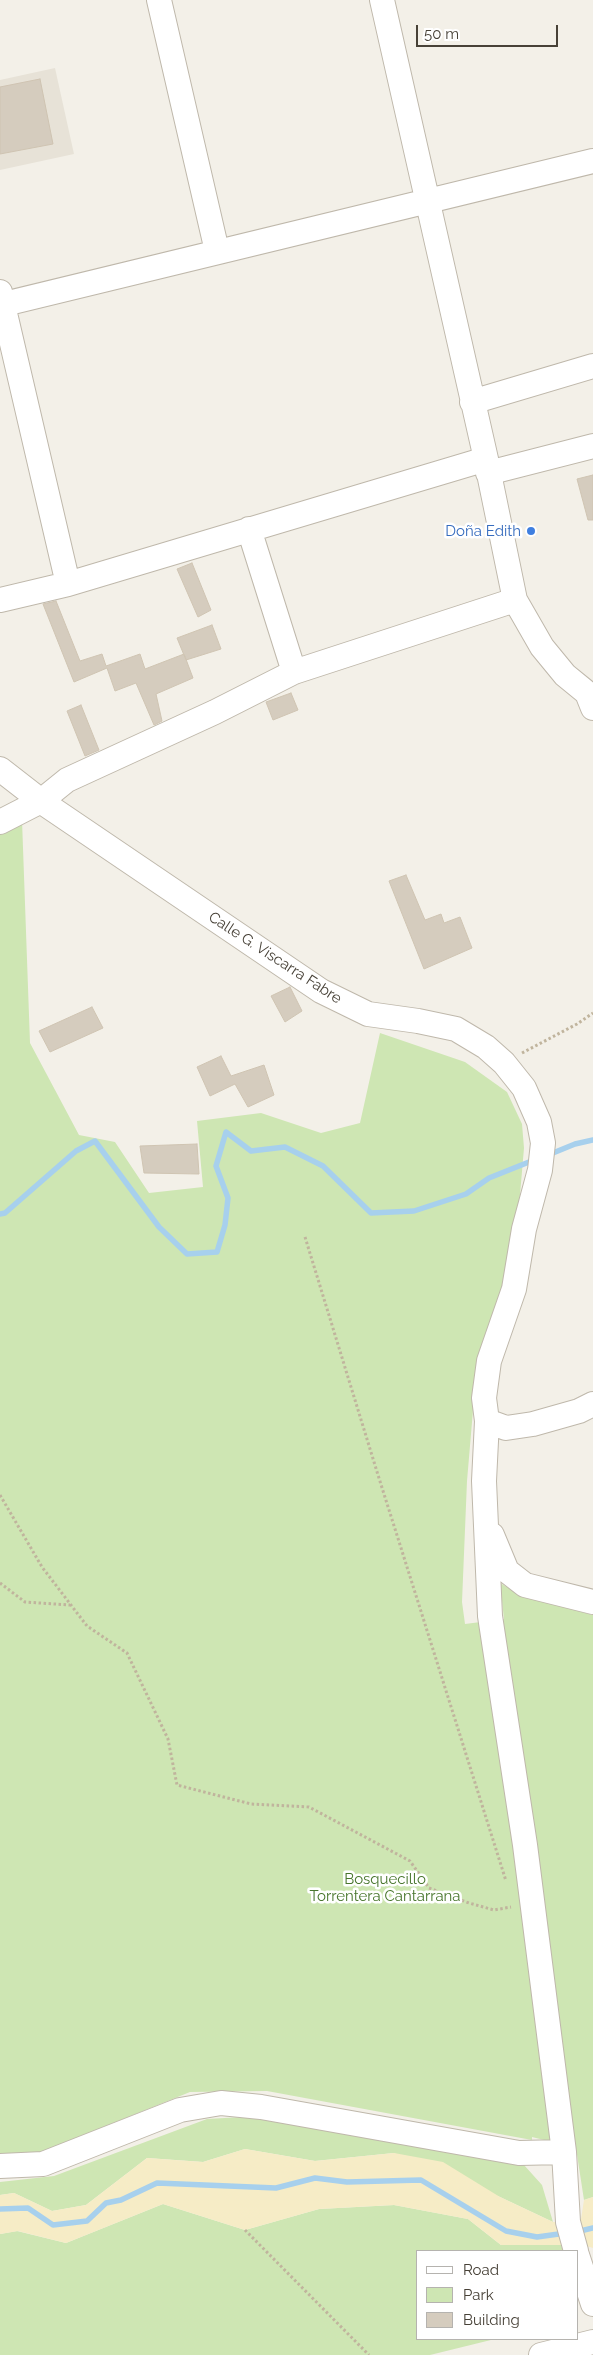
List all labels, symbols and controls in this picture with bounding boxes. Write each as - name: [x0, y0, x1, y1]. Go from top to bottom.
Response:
- scale bar: [418, 15, 560, 47]
- text: 50 m: [424, 25, 459, 43]
- place label: Doña Edith: [445, 522, 521, 540]
- marker: Doña Edith: [525, 525, 537, 537]
- street label: Calle G. Viscarra Fabre: [205, 908, 345, 1008]
- park label: Bosquecillo Torrentera Cantarrana: [309, 1870, 461, 1905]
- legend: [416, 2250, 578, 2340]
- text: Road: [463, 2261, 499, 2279]
- text: Park: [463, 2286, 494, 2304]
- text: Building: [463, 2311, 520, 2329]

